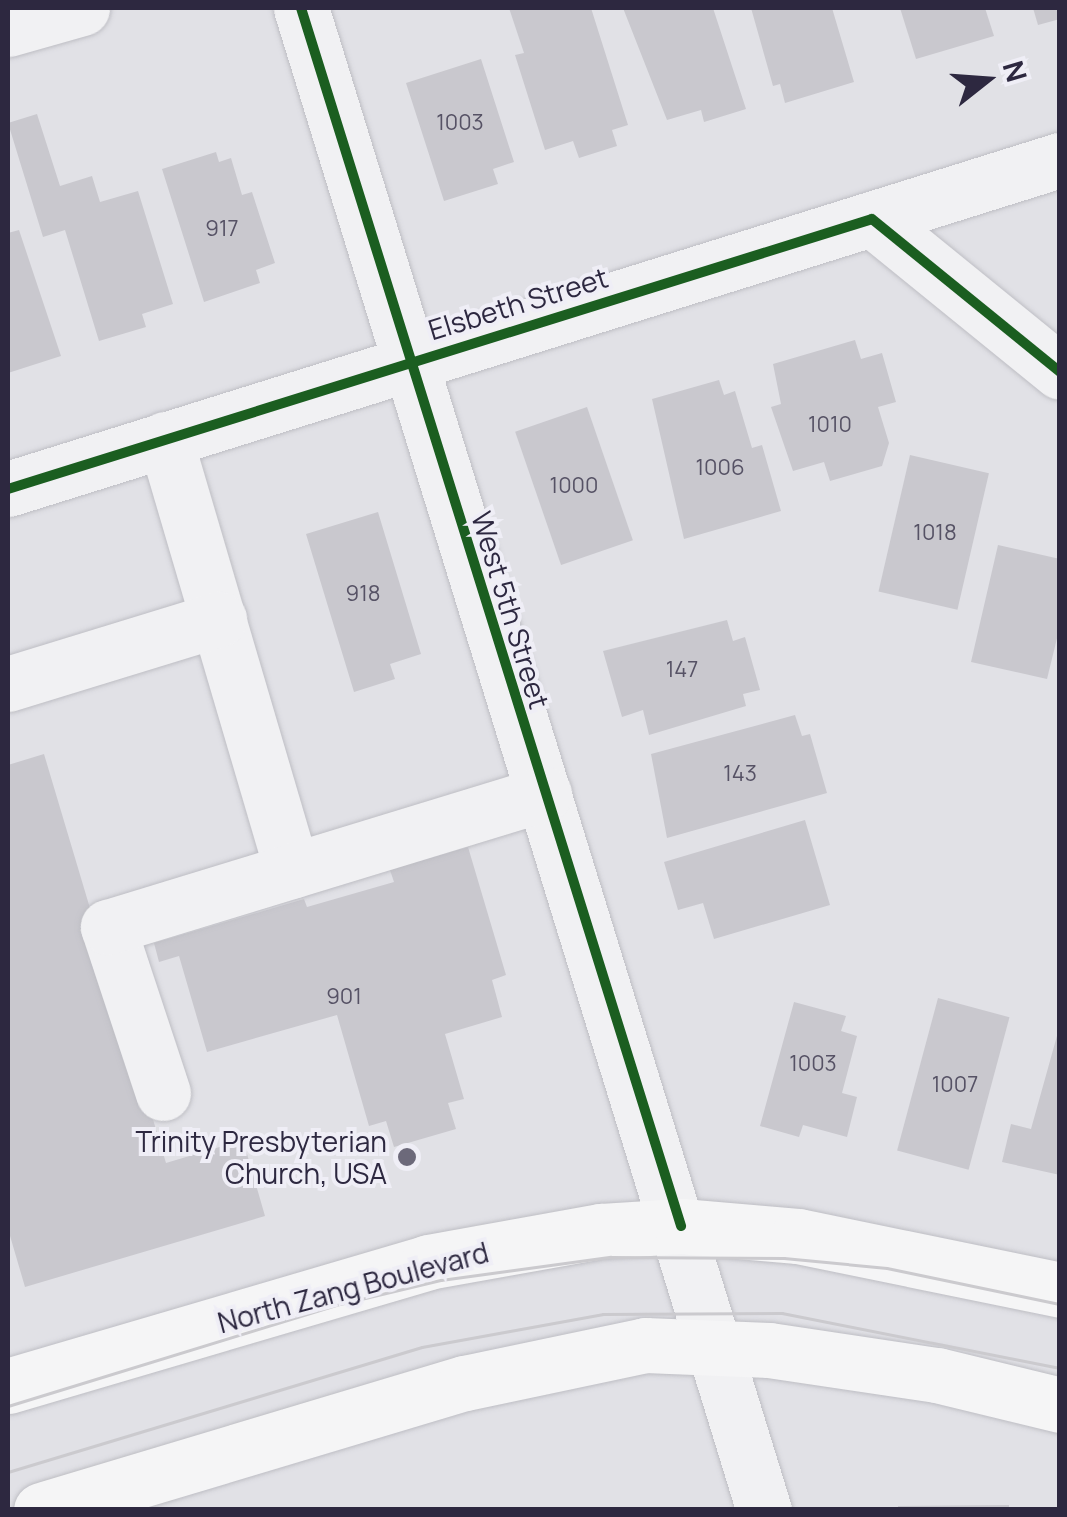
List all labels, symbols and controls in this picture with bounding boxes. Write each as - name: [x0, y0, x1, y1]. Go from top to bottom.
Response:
- north arrow: [937, 30, 1037, 130]
- text: N: [995, 56, 1037, 86]
- house number: 1003: [436, 110, 484, 136]
- house number: 917: [205, 216, 239, 242]
- street label: Elsbeth Street: [424, 260, 612, 346]
- house number: 1010: [808, 412, 852, 438]
- house number: 1006: [695, 455, 745, 481]
- house number: 1000: [550, 473, 598, 499]
- street label: West 5th Street: [465, 507, 557, 713]
- house number: 1018: [913, 520, 957, 546]
- house number: 918: [345, 581, 381, 607]
- house number: 147: [666, 657, 698, 683]
- house number: 143: [723, 761, 757, 787]
- house number: 901: [326, 984, 362, 1010]
- house number: 1003: [789, 1051, 837, 1077]
- house number: 1007: [932, 1072, 978, 1098]
- place label: Trinity Presbyterian Church, USA: [135, 1124, 387, 1190]
- marker: Trinity Presbyterian Church, USA: [396, 1146, 418, 1168]
- street label: North Zang Boulevard: [214, 1235, 492, 1339]

